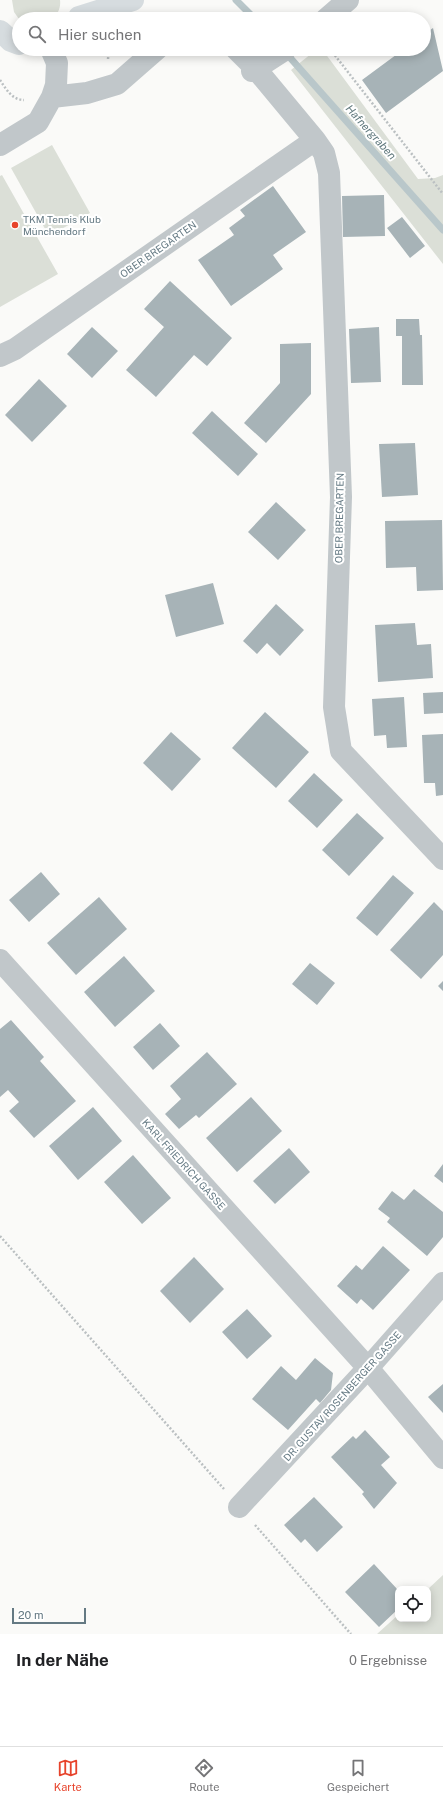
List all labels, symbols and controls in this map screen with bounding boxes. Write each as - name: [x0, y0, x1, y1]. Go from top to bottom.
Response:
- search box: [12, 12, 431, 56]
- icon: search: [26, 23, 48, 45]
- text: Hier suchen: [58, 26, 141, 43]
- water label: Hafnergraben: [343, 102, 399, 162]
- place label: TKM Tennis Klub Münchendorf: [23, 213, 101, 237]
- street label: OBER BREGARTEN: [118, 218, 198, 280]
- marker: TKM Tennis Klub Münchendorf: [10, 220, 20, 230]
- street label: OBER BREGARTEN: [332, 473, 346, 563]
- street label: KARL FRIEDRICH GASSE: [140, 1116, 228, 1212]
- street label: DR. GUSTAV ROSENBERGER GASSE: [281, 1329, 403, 1463]
- map controls: [395, 1586, 431, 1622]
- button: locate: [395, 1586, 431, 1622]
- scale bar: [12, 1606, 86, 1625]
- text: 20 m: [18, 1609, 43, 1621]
- text: In der Nähe: [16, 1650, 109, 1670]
- text: 0 Ergebnisse: [349, 1653, 427, 1668]
- tab: Karte: [54, 1757, 82, 1793]
- tab: Route: [189, 1757, 219, 1793]
- tab: Gespeichert: [327, 1757, 389, 1793]

